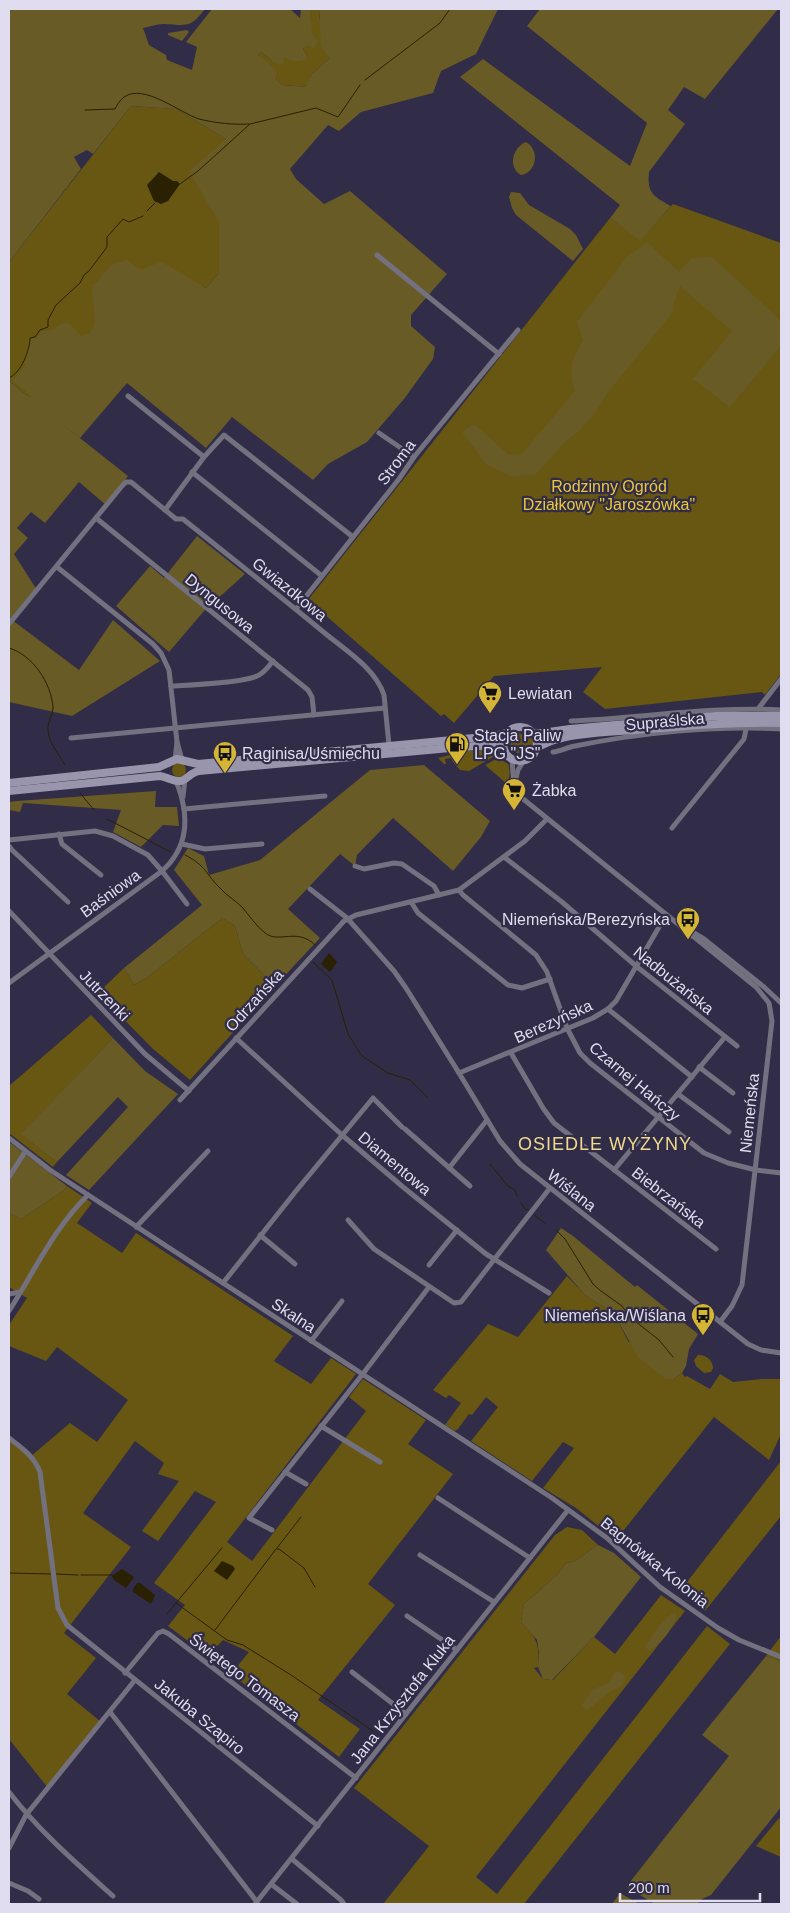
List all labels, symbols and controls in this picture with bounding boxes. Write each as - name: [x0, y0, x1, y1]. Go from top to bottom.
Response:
- street label: Stroma: [374, 437, 419, 488]
- park label: Rodzinny Ogród Działkowy "Jaroszówka": [523, 478, 695, 513]
- street label: Gwiazdkowa: [249, 554, 330, 625]
- street label: Dyngusowa: [182, 570, 258, 636]
- supermarket icon: Lewiatan: [477, 680, 503, 714]
- place label: Lewiatan: [508, 685, 572, 702]
- street label: Supraślska: [625, 710, 705, 733]
- place label: Stacja Paliw LPG "JS": [474, 727, 562, 762]
- fuel station icon: Stacja Paliw LPG "JS": [444, 731, 470, 765]
- bus stop icon: Raginisa/Uśmiechu: [212, 740, 238, 774]
- place label: Raginisa/Uśmiechu: [242, 745, 380, 762]
- supermarket icon: Żabka: [501, 777, 527, 811]
- place label: Żabka: [532, 781, 577, 799]
- street label: Baśniowa: [77, 866, 143, 921]
- bus stop icon: Niemeńska/Berezyńska: [675, 906, 701, 940]
- place label: Niemeńska/Berezyńska: [502, 911, 670, 928]
- street label: Nadbużańska: [630, 943, 717, 1018]
- street label: Jutrzenki: [76, 966, 133, 1024]
- street label: Odrzańska: [222, 966, 287, 1035]
- street label: Berezyńska: [512, 997, 595, 1046]
- street label: Czarnej Hańczy: [586, 1039, 683, 1124]
- street label: Niemeńska: [737, 1072, 762, 1154]
- street label: Diamentowa: [355, 1128, 434, 1199]
- district label: OSIEDLE WYŻYNY: [518, 1134, 692, 1154]
- street label: Biebrzańska: [629, 1164, 709, 1231]
- street label: Wiślana: [544, 1166, 599, 1215]
- street label: Skalna: [269, 1295, 319, 1336]
- bus stop icon: Niemeńska/Wiślana: [690, 1302, 716, 1336]
- place label: Niemeńska/Wiślana: [545, 1307, 686, 1324]
- street label: Bagnówka-Kolonia: [597, 1514, 712, 1611]
- street label: Świętego Tomasza: [186, 1629, 304, 1725]
- street label: Jana Krzysztofa Kluka: [347, 1632, 458, 1767]
- street label: Jakuba Szapiro: [151, 1675, 248, 1758]
- scale bar: [620, 1870, 760, 1902]
- text: 200 m: [628, 1879, 670, 1896]

